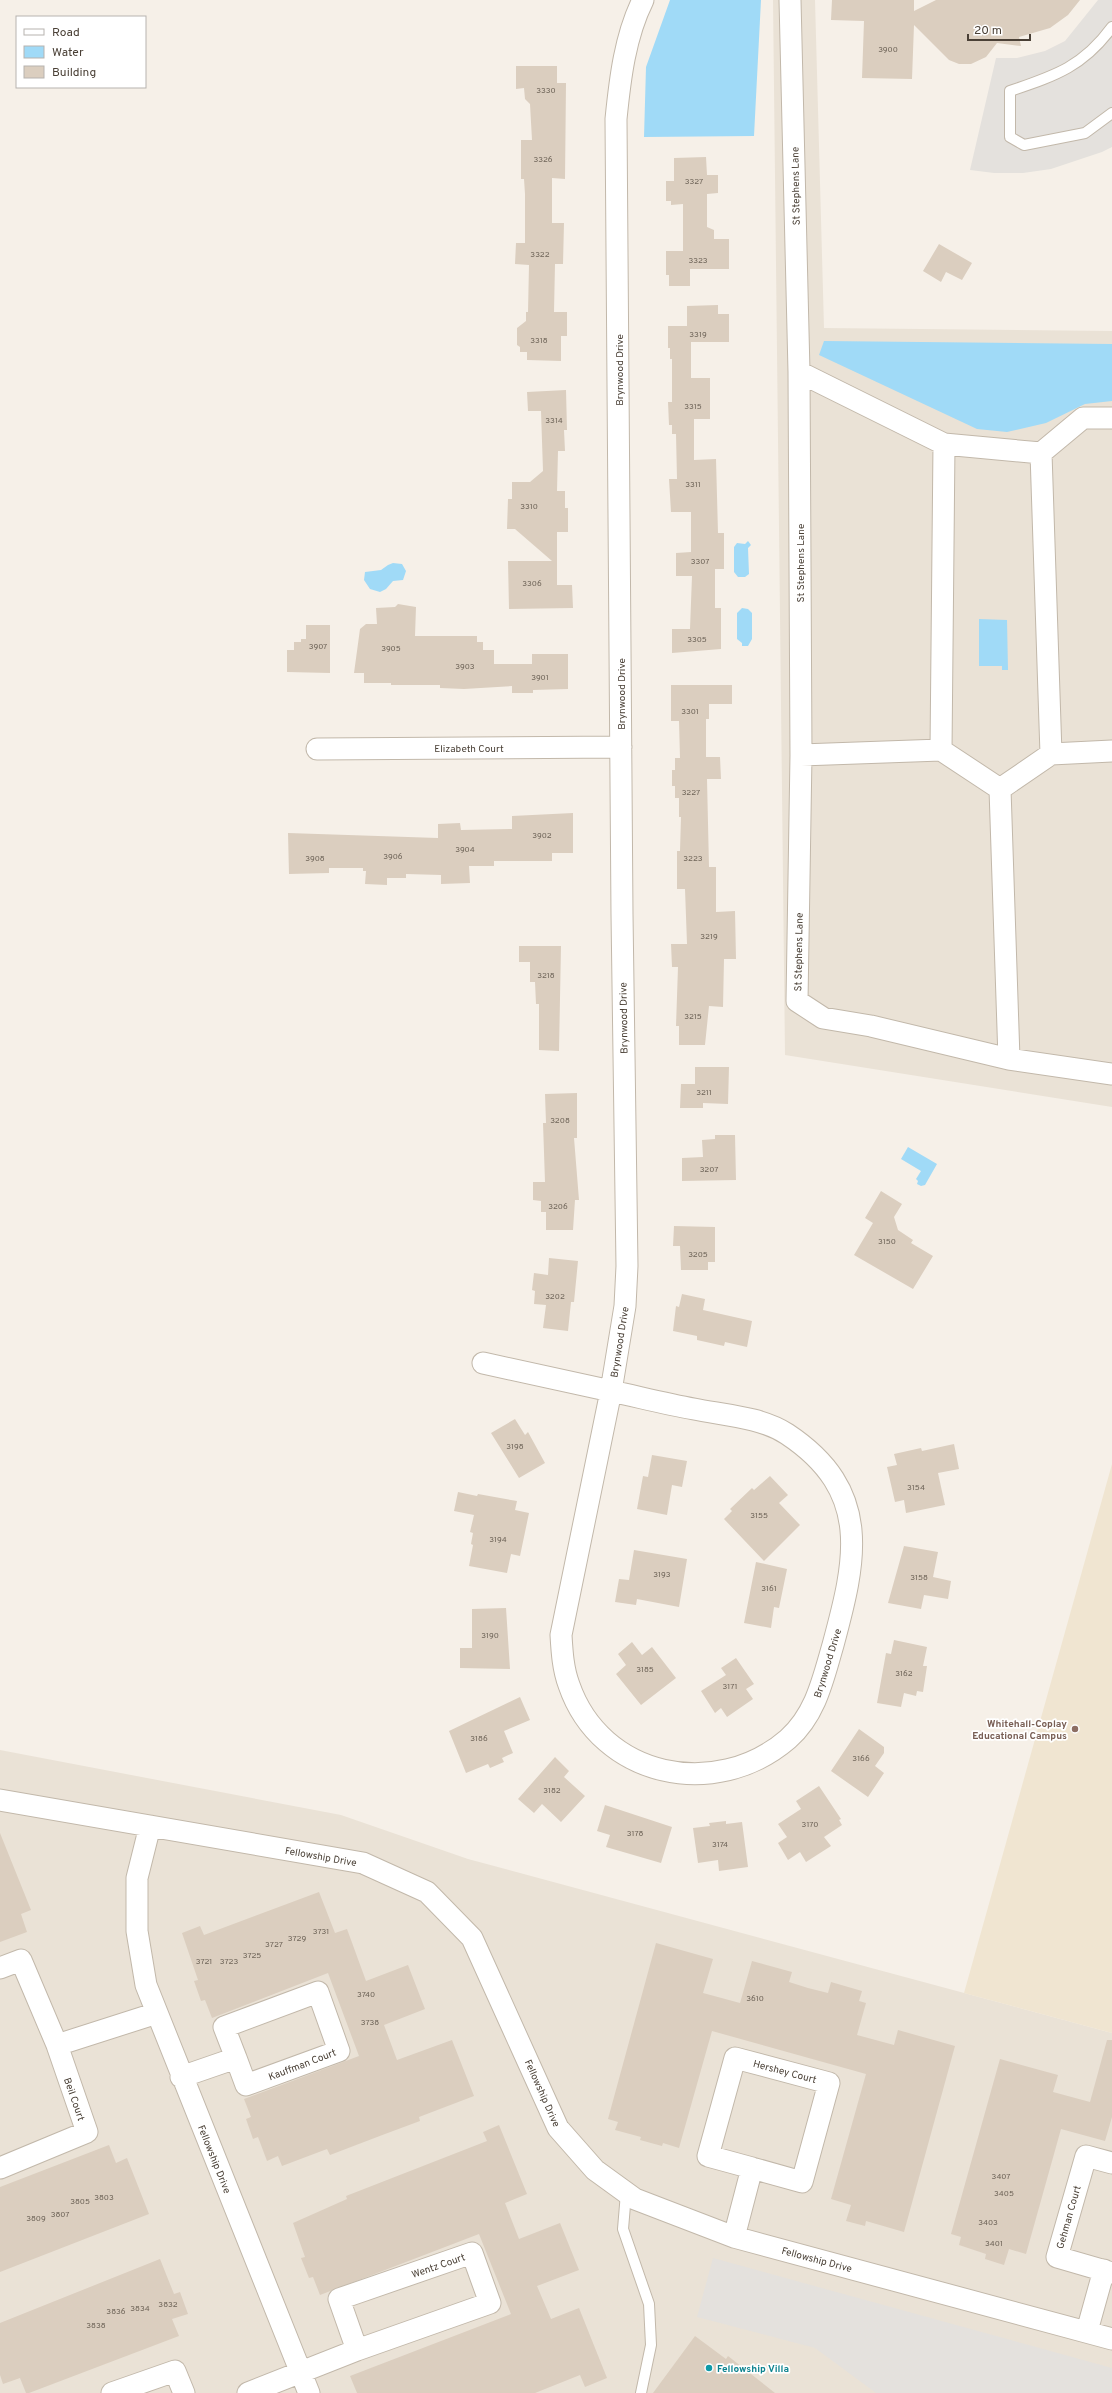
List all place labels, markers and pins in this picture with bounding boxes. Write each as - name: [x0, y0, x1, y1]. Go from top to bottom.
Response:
- place label: Whitehall-Coplay Educational Campus: [972, 1718, 1067, 1743]
- marker: Whitehall-Coplay Educational Campus: [1070, 1724, 1080, 1734]
- marker: Fellowship Villa: [704, 2363, 714, 2373]
- place label: Fellowship Villa: [717, 2363, 789, 2376]

